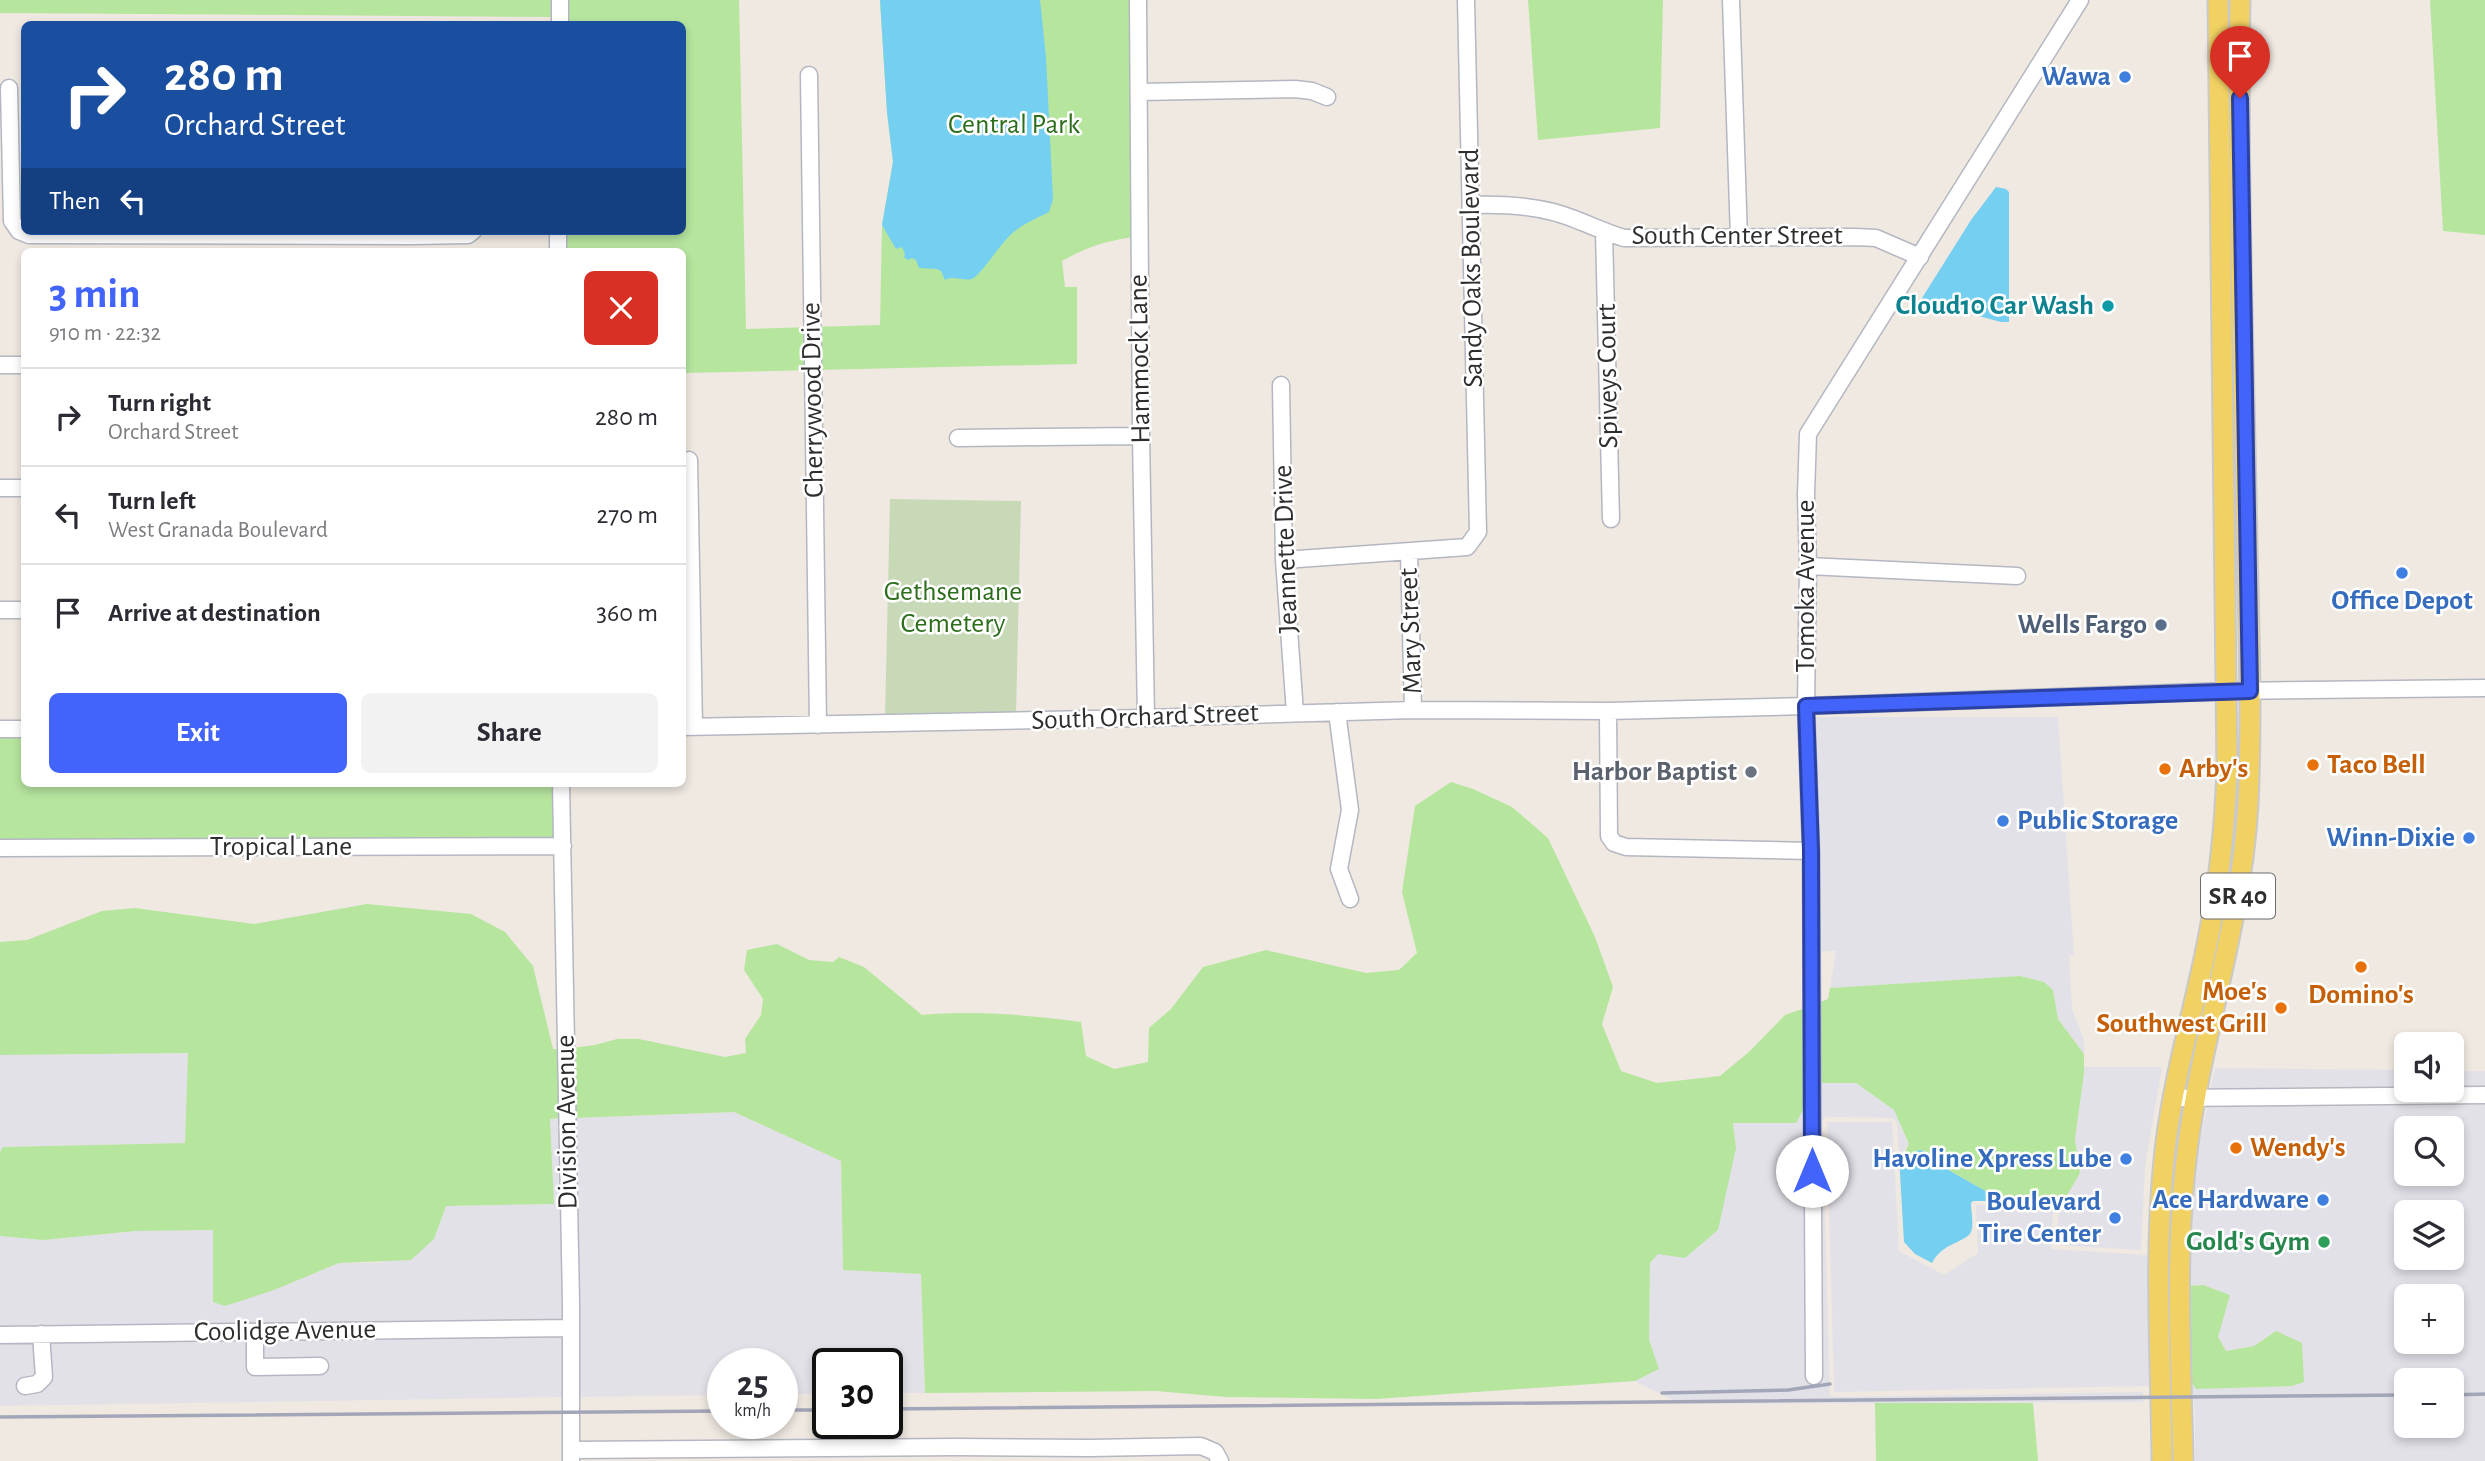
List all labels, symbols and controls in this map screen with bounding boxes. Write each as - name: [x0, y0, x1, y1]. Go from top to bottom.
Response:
- pin: [2210, 26, 2270, 98]
- icon: arrive: [2221, 37, 2259, 75]
- icon: right: [49, 49, 140, 140]
- text: 280 m: [164, 51, 284, 100]
- place label: Wawa: [2041, 63, 2111, 91]
- marker: Wawa: [2117, 69, 2133, 85]
- text: Orchard Street: [164, 109, 346, 141]
- park label: Central Park: [948, 111, 1080, 139]
- street label: Sandy Oaks Boulevard: [1456, 148, 1488, 388]
- icon: left: [114, 182, 152, 220]
- text: Then: [49, 188, 100, 214]
- street label: South Center Street: [1631, 222, 1843, 250]
- button: close: [584, 271, 658, 345]
- text: 3 min: [49, 273, 141, 315]
- street label: Hammock Lane: [1125, 274, 1155, 444]
- place label: Cloud10 Car Wash: [1895, 292, 2094, 320]
- marker: Cloud10 Car Wash: [2100, 298, 2116, 314]
- street label: Cherrywood Drive: [797, 302, 829, 498]
- street label: Spiveys Court: [1593, 303, 1623, 449]
- text: 910 m · 22:32: [49, 322, 161, 345]
- text: Turn right: [108, 390, 211, 416]
- icon: right: [49, 398, 87, 436]
- text: 280 m: [595, 404, 658, 430]
- text: Orchard Street: [108, 421, 238, 444]
- street label: Jeannette Drive: [1269, 464, 1303, 634]
- text: Turn left: [108, 488, 196, 514]
- icon: left: [49, 496, 87, 534]
- street label: Tomoka Avenue: [1792, 500, 1820, 672]
- text: 270 m: [597, 502, 658, 528]
- text: West Granada Boulevard: [108, 519, 328, 542]
- marker: Office Depot: [2394, 565, 2410, 581]
- street label: Mary Street: [1395, 567, 1427, 695]
- park label: Gethsemane Cemetery: [884, 578, 1022, 638]
- place label: Office Depot: [2331, 587, 2473, 615]
- icon: arrive: [49, 594, 87, 632]
- text: Arrive at destination: [108, 600, 321, 626]
- text: 360 m: [596, 600, 658, 626]
- place label: Wells Fargo: [2017, 611, 2147, 639]
- marker: Wells Fargo: [2153, 617, 2169, 633]
- button: Exit: [49, 693, 347, 773]
- button: Share: [361, 693, 658, 773]
- street label: South Orchard Street: [1031, 699, 1259, 735]
- place label: Taco Bell: [2327, 751, 2426, 779]
- place label: Arby's: [2179, 755, 2248, 783]
- marker: Taco Bell: [2305, 757, 2321, 773]
- place label: Harbor Baptist: [1572, 758, 1738, 786]
- marker: Arby's: [2157, 761, 2173, 777]
- marker: Harbor Baptist: [1743, 764, 1759, 780]
- place label: Public Storage: [2017, 807, 2178, 835]
- marker: Public Storage: [1995, 813, 2011, 829]
- place label: Winn-Dixie: [2326, 824, 2455, 852]
- marker: Winn-Dixie: [2461, 830, 2477, 846]
- street label: Tropical Lane: [210, 833, 352, 861]
- road number: SR 40: [2201, 874, 2275, 918]
- marker: Domino's: [2353, 959, 2369, 975]
- place label: Moe's Southwest Grill: [2096, 978, 2267, 1038]
- place label: Domino's: [2308, 981, 2414, 1009]
- marker: Moe's Southwest Grill: [2273, 1000, 2289, 1016]
- map controls: [2394, 1032, 2464, 1438]
- button: sound: [2394, 1032, 2464, 1102]
- street label: Division Avenue: [551, 1034, 583, 1210]
- button: search: [2394, 1116, 2464, 1186]
- position arrow: [1775, 1134, 1849, 1208]
- place label: Wendy's: [2250, 1134, 2346, 1162]
- marker: Wendy's: [2228, 1140, 2244, 1156]
- place label: Havoline Xpress Lube: [1872, 1145, 2112, 1173]
- marker: Havoline Xpress Lube: [2118, 1151, 2134, 1167]
- place label: Ace Hardware: [2152, 1186, 2309, 1214]
- place label: Boulevard Tire Center: [1978, 1188, 2101, 1248]
- marker: Ace Hardware: [2315, 1192, 2331, 1208]
- button: layers: [2394, 1200, 2464, 1270]
- marker: Boulevard Tire Center: [2107, 1210, 2123, 1226]
- place label: Gold's Gym: [2186, 1228, 2310, 1256]
- marker: Gold's Gym: [2316, 1234, 2332, 1250]
- button: +: [2394, 1284, 2464, 1354]
- street label: Coolidge Avenue: [194, 1315, 376, 1347]
- speed limit sign: 30: [812, 1348, 903, 1439]
- text: 25: [737, 1367, 768, 1402]
- button: −: [2394, 1368, 2464, 1438]
- text: km/h: [734, 1402, 771, 1420]

